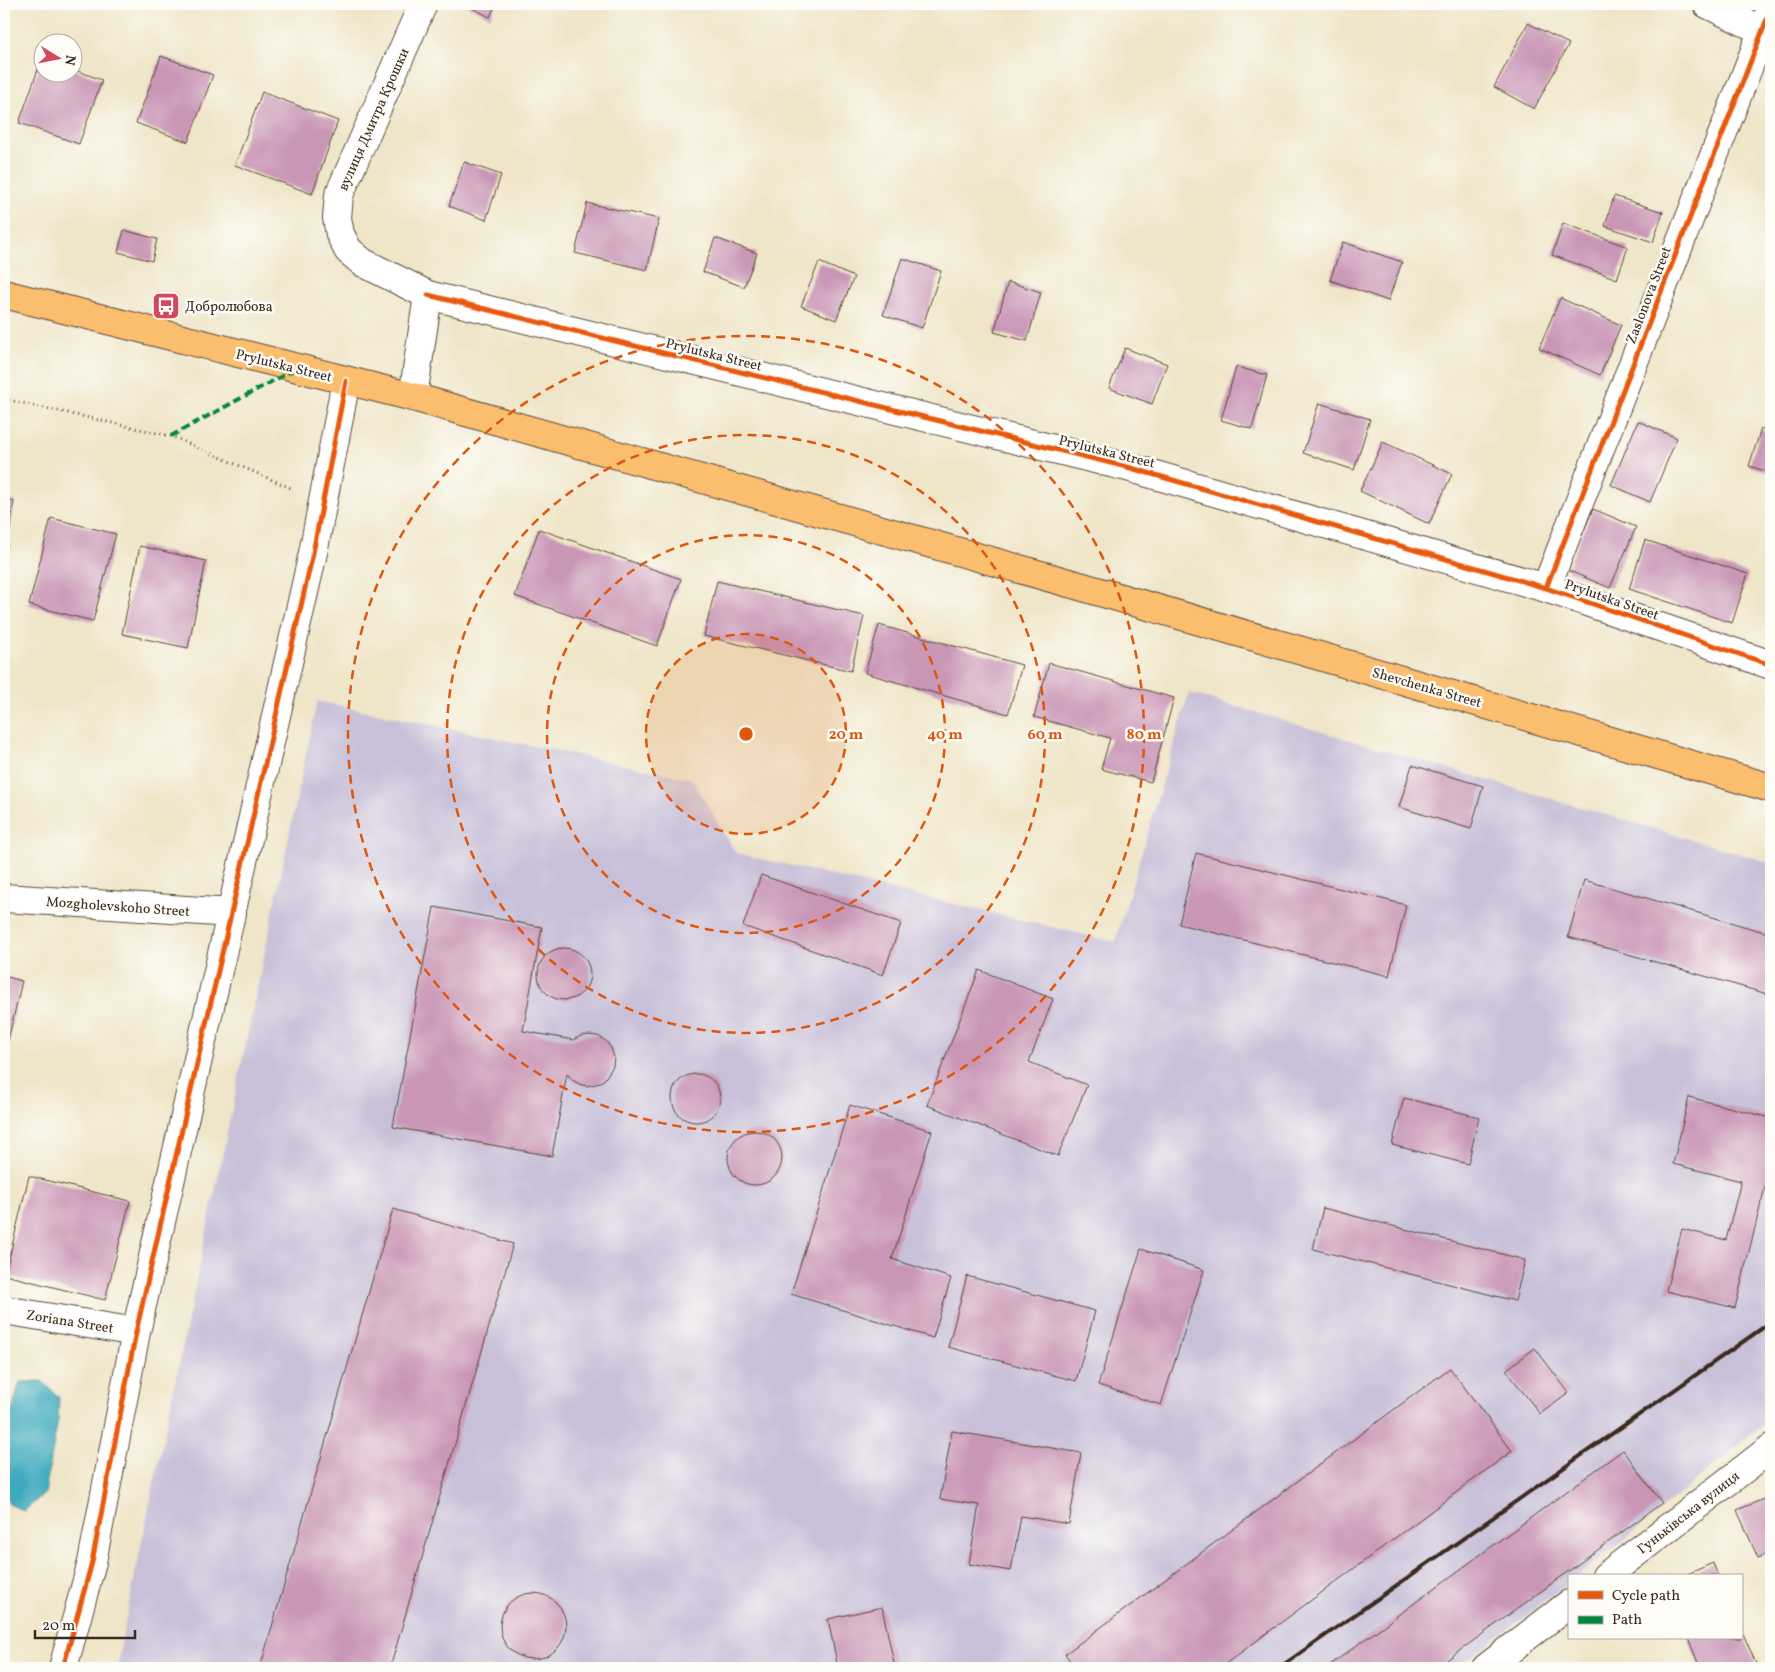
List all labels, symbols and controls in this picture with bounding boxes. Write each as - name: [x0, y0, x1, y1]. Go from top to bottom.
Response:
- north arrow: [32, 32, 82, 82]
- street label: вулиця Дмитра Крошки: [334, 45, 415, 194]
- text: N: [59, 53, 80, 67]
- street label: Zaslonova Street: [1622, 244, 1677, 347]
- bus stop icon: Добролюбова: [151, 291, 181, 321]
- place label: Добролюбова: [185, 298, 273, 317]
- street label: Prylutska Street: [663, 334, 764, 377]
- street label: Prylutska Street: [233, 345, 334, 388]
- street label: Prylutska Street: [1056, 431, 1157, 474]
- street label: Prylutska Street: [1562, 575, 1661, 625]
- street label: Shevchenka Street: [1370, 664, 1484, 713]
- centre of rings: [737, 725, 755, 743]
- text: 20 m: [829, 725, 864, 746]
- text: 40 m: [927, 725, 963, 746]
- text: 60 m: [1028, 725, 1063, 746]
- text: 80 m: [1127, 725, 1162, 746]
- street label: Mozgholevskoho Street: [45, 893, 191, 922]
- street label: Zoriana Street: [25, 1306, 115, 1339]
- street label: Гуньківська вулиця: [1634, 1467, 1744, 1559]
- legend: [1568, 1574, 1742, 1640]
- text: Cycle path: [1612, 1586, 1680, 1607]
- scale bar: [35, 1607, 135, 1639]
- text: Path: [1612, 1610, 1642, 1631]
- text: 20 m: [42, 1616, 75, 1637]

